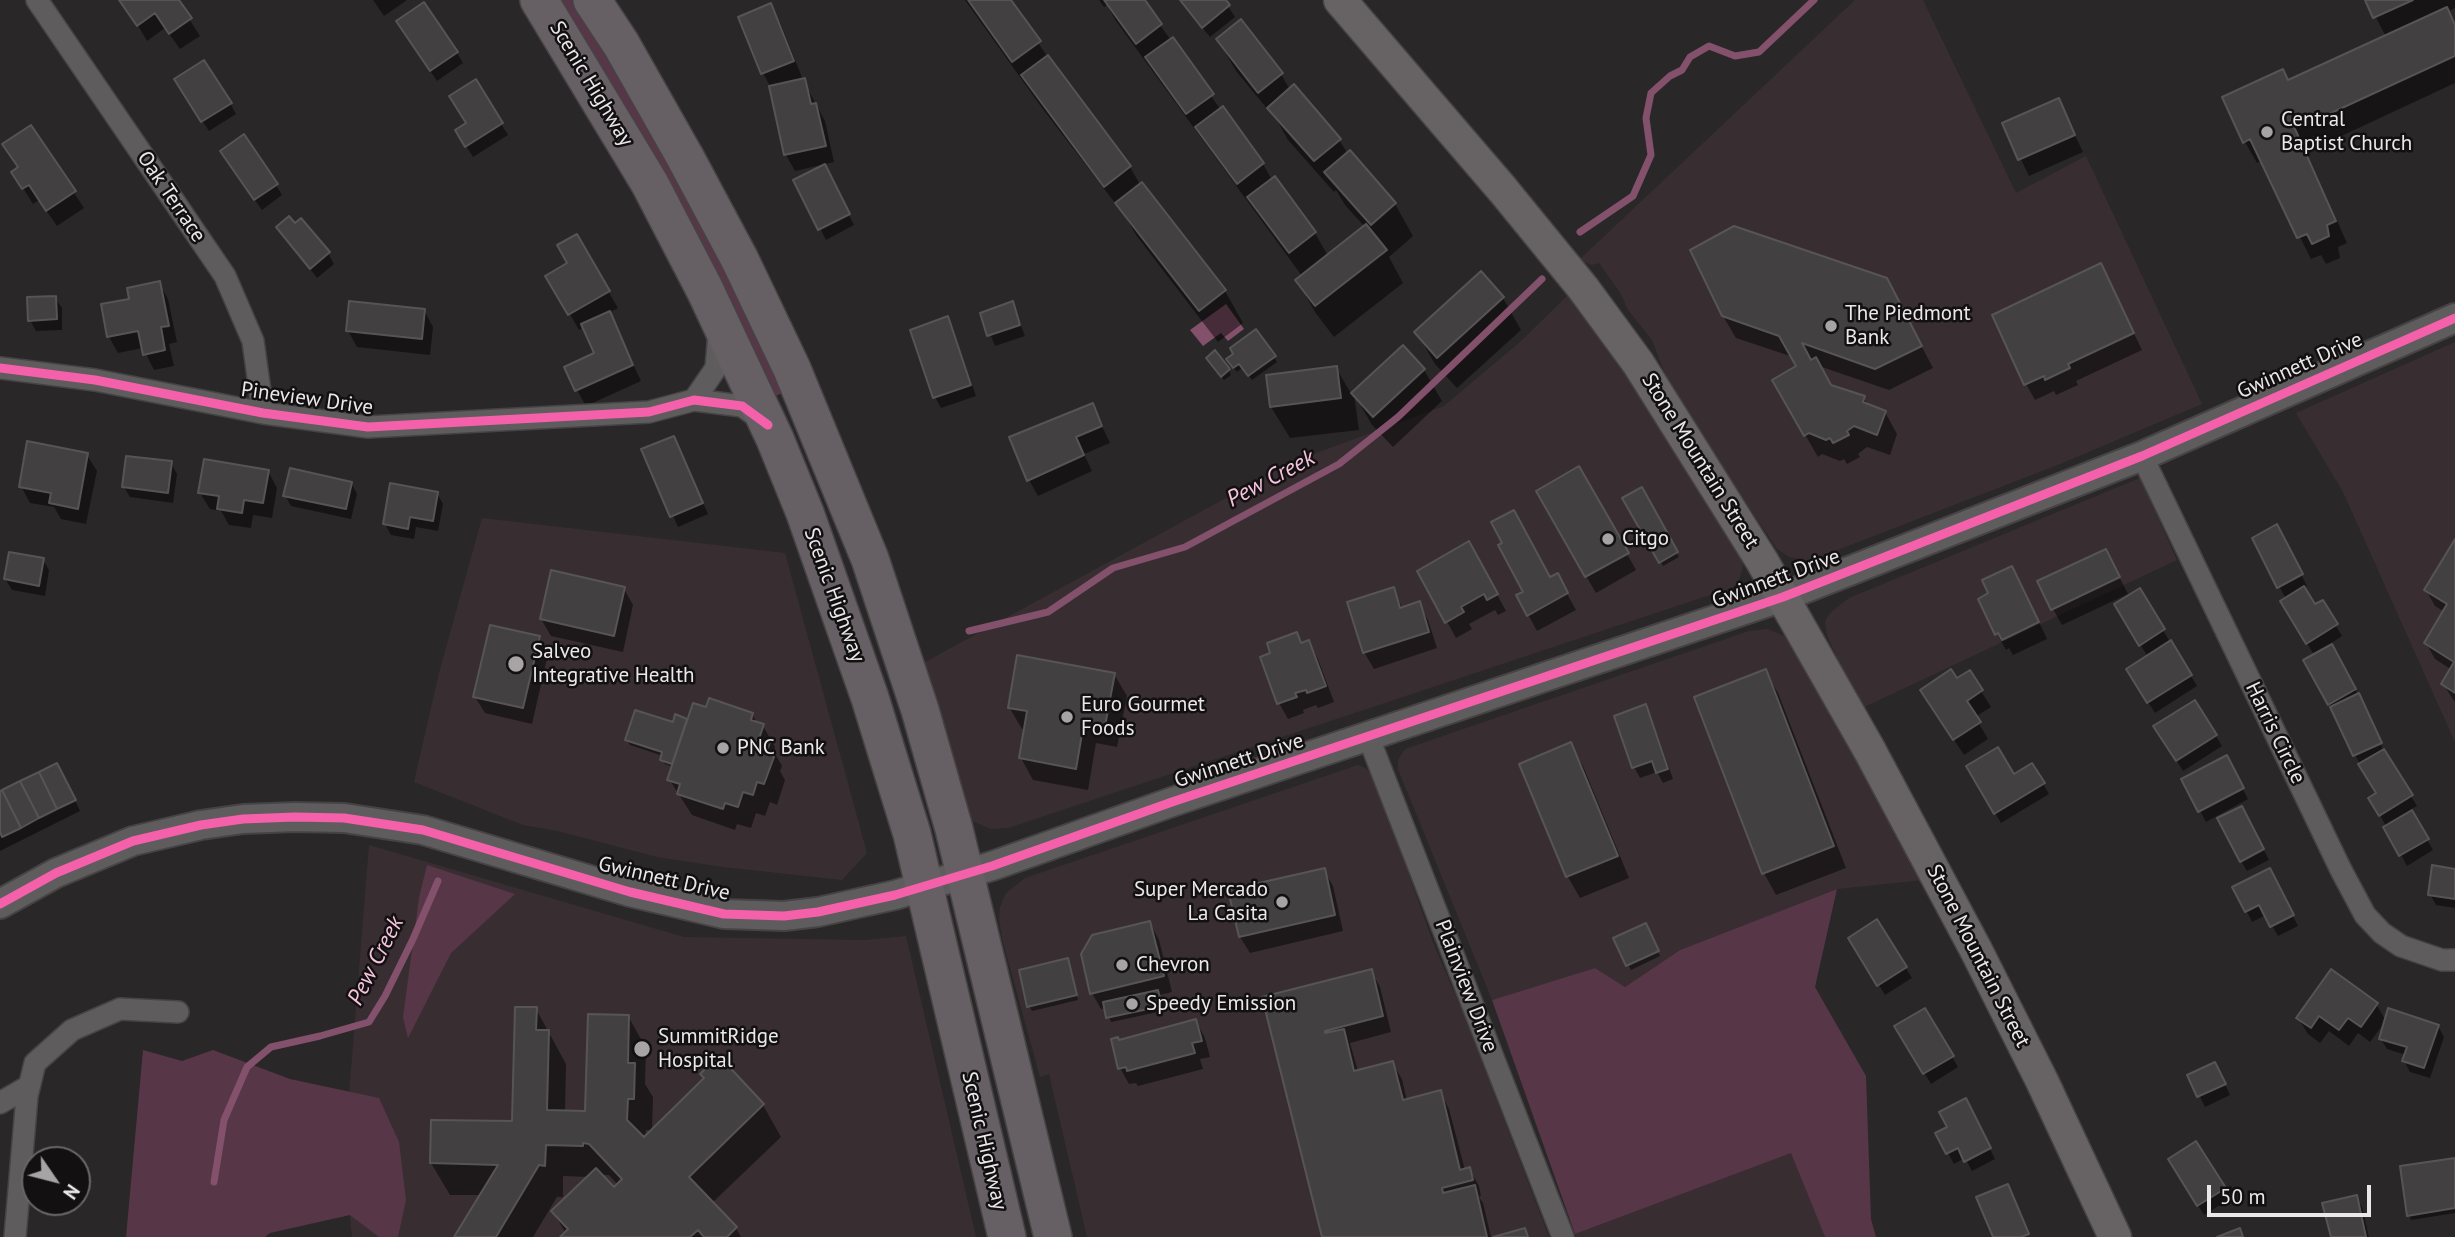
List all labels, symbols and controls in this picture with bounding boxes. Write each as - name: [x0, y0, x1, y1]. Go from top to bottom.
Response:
- street label: Scenic Highway: [544, 17, 638, 151]
- place label: Central Baptist Church: [2281, 107, 2412, 157]
- marker: Central Baptist Church: [2259, 124, 2275, 140]
- street label: Oak Terrace: [131, 147, 211, 247]
- place label: The Piedmont Bank: [1845, 301, 1971, 351]
- marker: The Piedmont Bank: [1823, 318, 1839, 334]
- street label: Gwinnett Drive: [2233, 327, 2367, 405]
- street label: Stone Mountain Street: [1636, 369, 1764, 553]
- street label: Pineview Drive: [239, 377, 375, 421]
- water label: Pew Creek: [1222, 444, 1320, 514]
- street label: Scenic Highway: [798, 524, 870, 666]
- place label: Citgo: [1622, 526, 1669, 552]
- marker: Citgo: [1600, 531, 1616, 547]
- street label: Gwinnett Drive: [1709, 544, 1843, 614]
- place label: Salveo Integrative Health: [532, 639, 695, 689]
- marker: Salveo Integrative Health: [506, 654, 526, 674]
- street label: Harris Circle: [2240, 678, 2310, 788]
- place label: Euro Gourmet Foods: [1081, 692, 1205, 742]
- marker: Euro Gourmet Foods: [1059, 709, 1075, 725]
- street label: Gwinnett Drive: [1171, 728, 1307, 794]
- place label: PNC Bank: [737, 735, 825, 761]
- marker: PNC Bank: [715, 740, 731, 756]
- street label: Gwinnett Drive: [596, 852, 732, 906]
- street label: Stone Mountain Street: [1921, 860, 2035, 1052]
- place label: Super Mercado La Casita: [1134, 877, 1268, 927]
- marker: Super Mercado La Casita: [1274, 894, 1290, 910]
- water label: Pew Creek: [342, 912, 410, 1010]
- street label: Plainview Drive: [1429, 916, 1503, 1056]
- place label: Chevron: [1136, 952, 1210, 978]
- marker: Chevron: [1114, 957, 1130, 973]
- place label: Speedy Emission: [1146, 991, 1296, 1017]
- marker: Speedy Emission: [1124, 996, 1140, 1012]
- place label: SummitRidge Hospital: [658, 1024, 779, 1074]
- marker: SummitRidge Hospital: [632, 1039, 652, 1059]
- street label: Scenic Highway: [956, 1069, 1012, 1213]
- north arrow: [21, 1146, 91, 1216]
- scale bar: [2210, 1170, 2374, 1214]
- text: N: [58, 1180, 85, 1204]
- text: 50 m: [2220, 1183, 2266, 1210]

